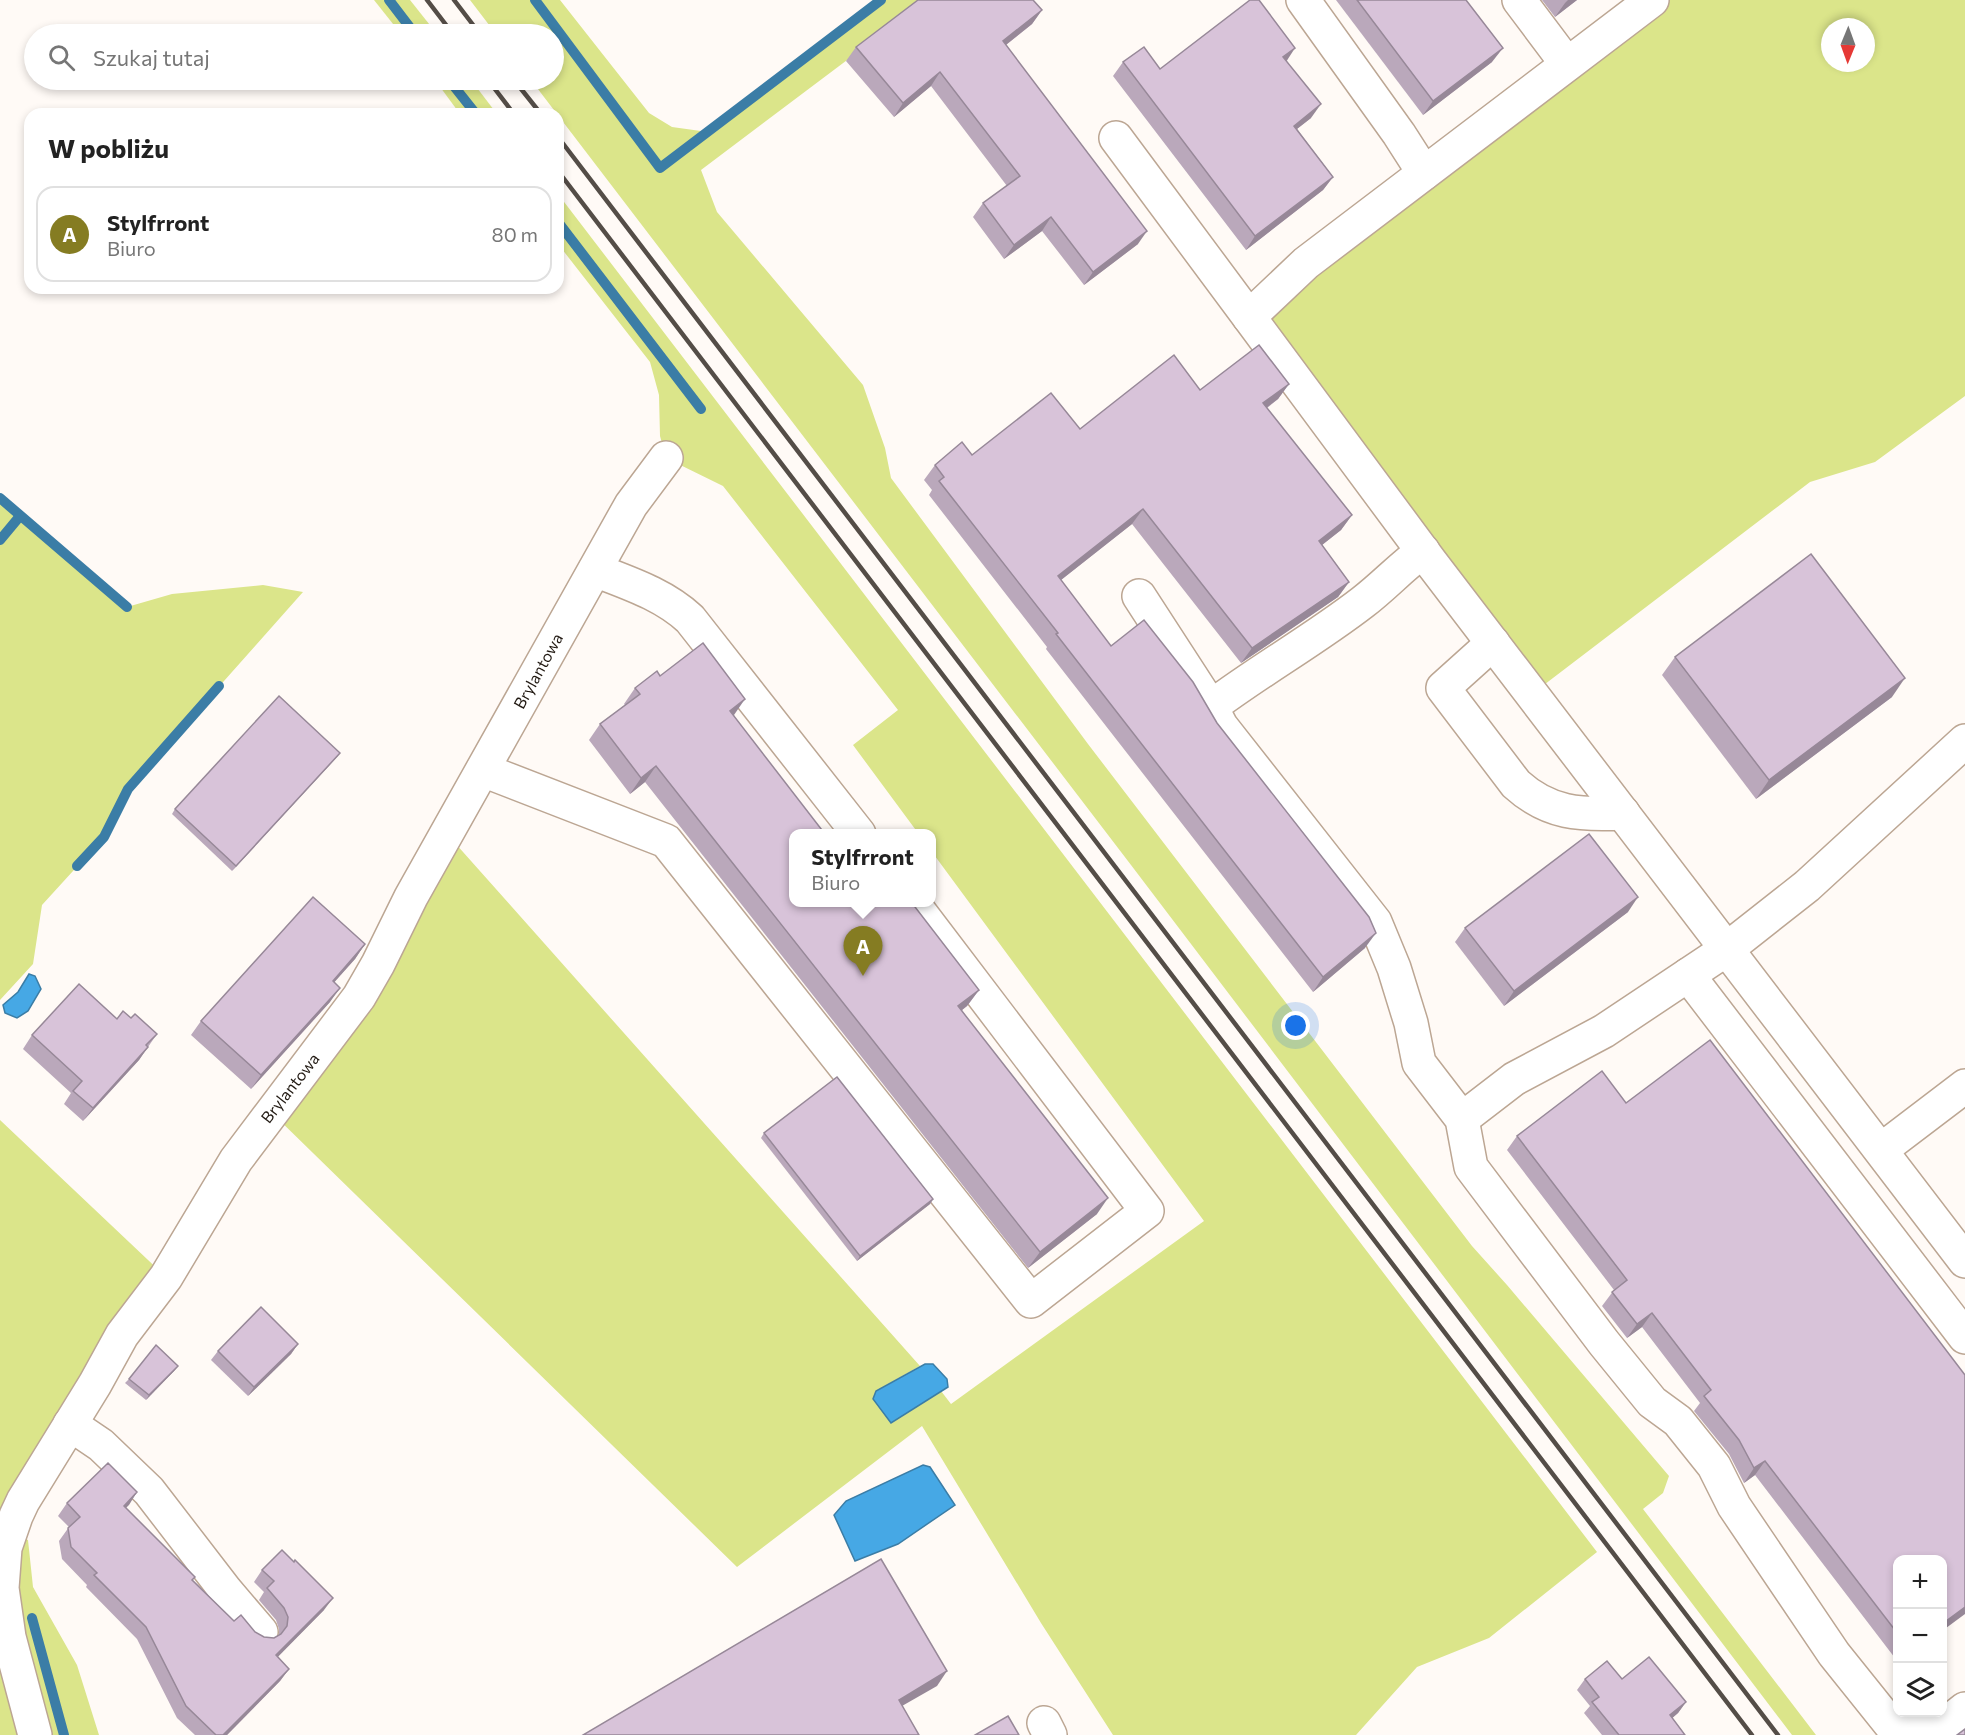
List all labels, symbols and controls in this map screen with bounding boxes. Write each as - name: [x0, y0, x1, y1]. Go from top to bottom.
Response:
- north arrow: [1821, 18, 1875, 72]
- search box: [24, 24, 564, 90]
- icon: search: [45, 41, 78, 74]
- text: Szukaj tutaj: [93, 44, 210, 71]
- text: W pobliżu: [48, 132, 169, 163]
- text: Stylfrront: [107, 209, 209, 236]
- text: A: [62, 222, 77, 246]
- text: 80 m: [492, 222, 538, 246]
- text: Biuro: [107, 236, 156, 260]
- street label: Brylantowa: [509, 630, 566, 712]
- popup: [789, 829, 936, 907]
- text: Stylfrront: [811, 843, 914, 870]
- text: Biuro: [811, 870, 860, 894]
- pin: A: [844, 926, 882, 976]
- your location: [1281, 1011, 1310, 1040]
- street label: Brylantowa: [256, 1049, 323, 1126]
- map controls: [1893, 1555, 1947, 1717]
- button: +: [1893, 1555, 1947, 1609]
- button: −: [1893, 1609, 1947, 1663]
- button: layers: [1893, 1663, 1947, 1717]

